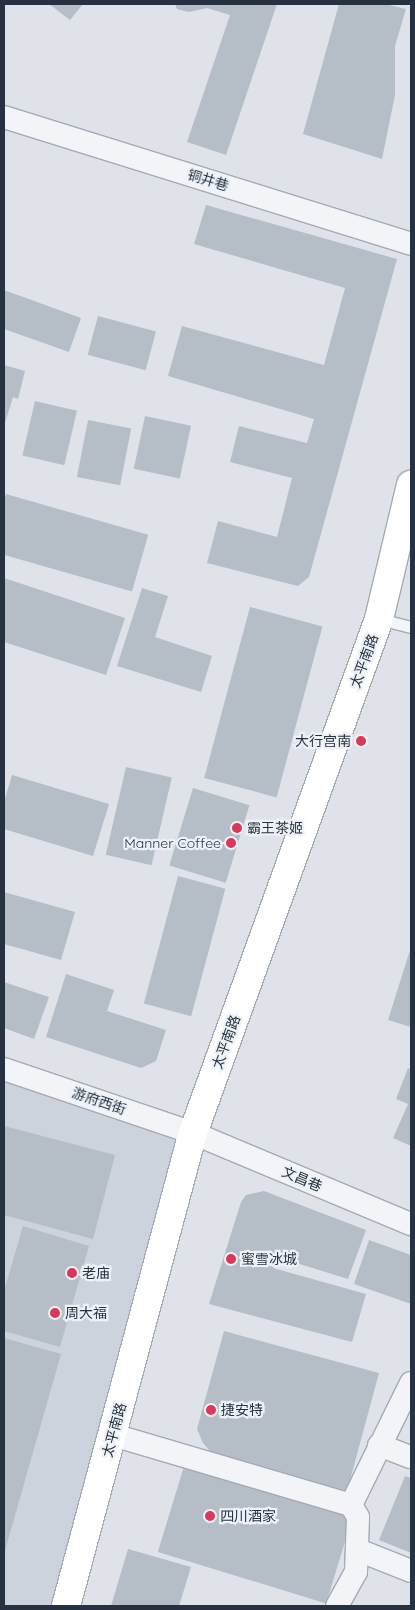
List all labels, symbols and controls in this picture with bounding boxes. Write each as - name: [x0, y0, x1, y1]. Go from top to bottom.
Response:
- street label: 铜井巷: [185, 166, 231, 194]
- street label: 太平南路: [347, 632, 381, 690]
- place label: 大行宫南: [295, 733, 351, 749]
- marker: 大行宫南: [355, 735, 367, 747]
- place label: 霸王茶姬: [247, 820, 303, 836]
- marker: 霸王茶姬: [231, 822, 243, 834]
- place label: Manner Coffee: [124, 835, 221, 851]
- marker: Manner Coffee: [225, 837, 237, 849]
- street label: 太平南路: [209, 1013, 243, 1071]
- street label: 游府西街: [70, 1084, 128, 1118]
- street label: 文昌巷: [279, 1163, 325, 1195]
- place label: 蜜雪冰城: [241, 1251, 297, 1267]
- marker: 蜜雪冰城: [225, 1253, 237, 1265]
- place label: 老庙: [82, 1265, 110, 1281]
- marker: 老庙: [66, 1267, 78, 1279]
- place label: 周大福: [65, 1305, 107, 1321]
- marker: 周大福: [49, 1307, 61, 1319]
- street label: 太平南路: [99, 1401, 129, 1459]
- place label: 捷安特: [221, 1402, 263, 1418]
- marker: 捷安特: [205, 1404, 217, 1416]
- place label: 四川酒家: [220, 1508, 276, 1524]
- marker: 四川酒家: [204, 1510, 216, 1522]

